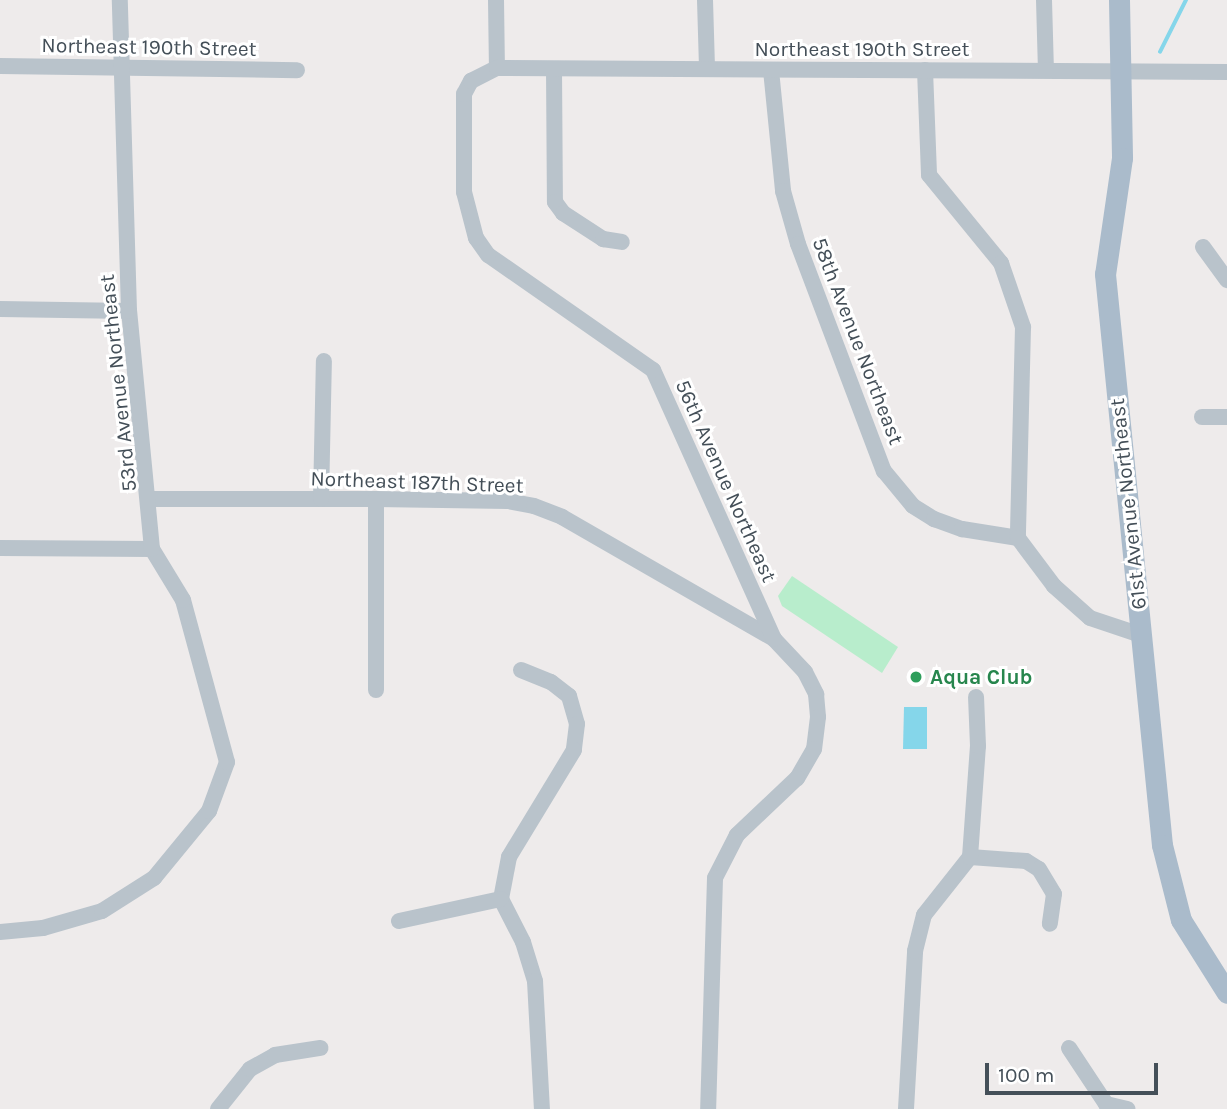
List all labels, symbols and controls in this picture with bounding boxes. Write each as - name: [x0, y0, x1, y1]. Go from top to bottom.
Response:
- street label: Northeast 190th Street: [41, 33, 257, 61]
- street label: Northeast 190th Street: [754, 36, 970, 62]
- street label: 58th Avenue Northeast: [807, 234, 909, 448]
- street label: 53rd Avenue Northeast: [94, 273, 142, 493]
- street label: 56th Avenue Northeast: [670, 376, 782, 586]
- street label: 61st Avenue Northeast: [1104, 397, 1152, 611]
- street label: Northeast 187th Street: [310, 466, 524, 498]
- place label: Aqua Club: [930, 664, 1032, 690]
- marker: Aqua Club: [908, 669, 924, 685]
- scale bar: [989, 1050, 1162, 1094]
- text: 100 m: [998, 1063, 1055, 1087]

